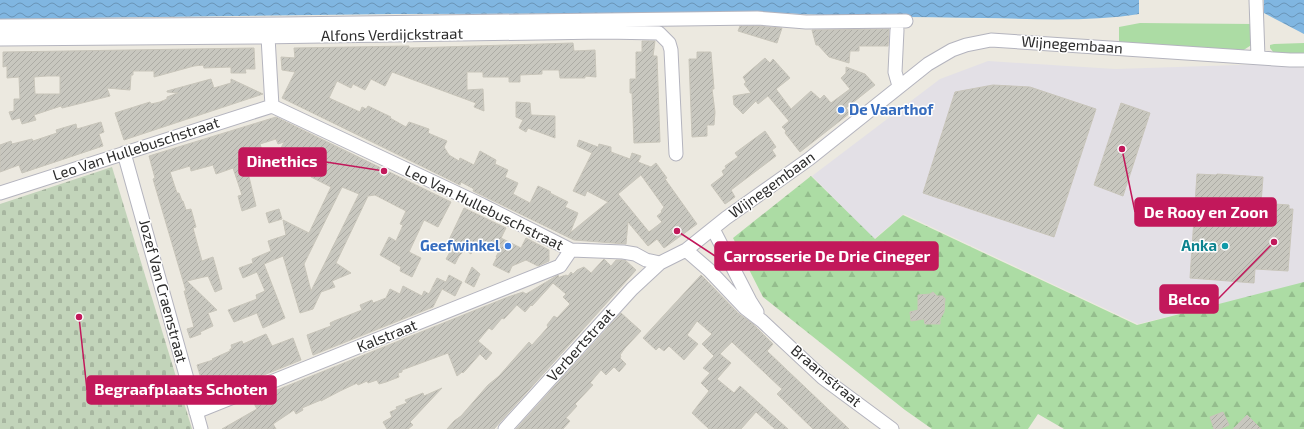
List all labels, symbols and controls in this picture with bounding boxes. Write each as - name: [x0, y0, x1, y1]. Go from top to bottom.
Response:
- street label: Alfons Verdijckstraat: [321, 24, 464, 45]
- street label: Wijnegembaan: [1021, 31, 1123, 58]
- place label: De Vaarthof: [849, 100, 934, 118]
- marker: De Vaarthof: [836, 105, 846, 115]
- street label: Leo Van Hullebuschstraat: [50, 113, 222, 184]
- street label: Wijnegembaan: [725, 147, 818, 222]
- callout: Dinethics: [239, 148, 326, 176]
- text: Dinethics: [246, 151, 318, 170]
- street label: Leo Van Hullebuschstraat: [402, 161, 567, 253]
- callout: De Rooy en Zoon: [1135, 198, 1276, 226]
- text: De Rooy en Zoon: [1144, 202, 1268, 222]
- street label: Jozef Van Craenstraat: [136, 217, 192, 365]
- place label: Geefwinkel: [420, 236, 500, 254]
- place label: Anka: [1181, 236, 1217, 254]
- marker: Geefwinkel: [503, 241, 513, 251]
- marker: Anka: [1220, 241, 1230, 251]
- callout: Carrosserie De Drie Cineger: [715, 242, 938, 270]
- text: Carrosserie De Drie Cineger: [724, 246, 931, 265]
- callout: Belco: [1160, 285, 1218, 313]
- text: Belco: [1168, 289, 1210, 308]
- street label: Verbertstraat: [543, 304, 618, 385]
- street label: Kalstraat: [354, 315, 420, 355]
- street label: Braamstraat: [788, 341, 866, 410]
- callout: Begraafplaats Schoten: [87, 376, 276, 404]
- text: Begraafplaats Schoten: [94, 379, 268, 398]

